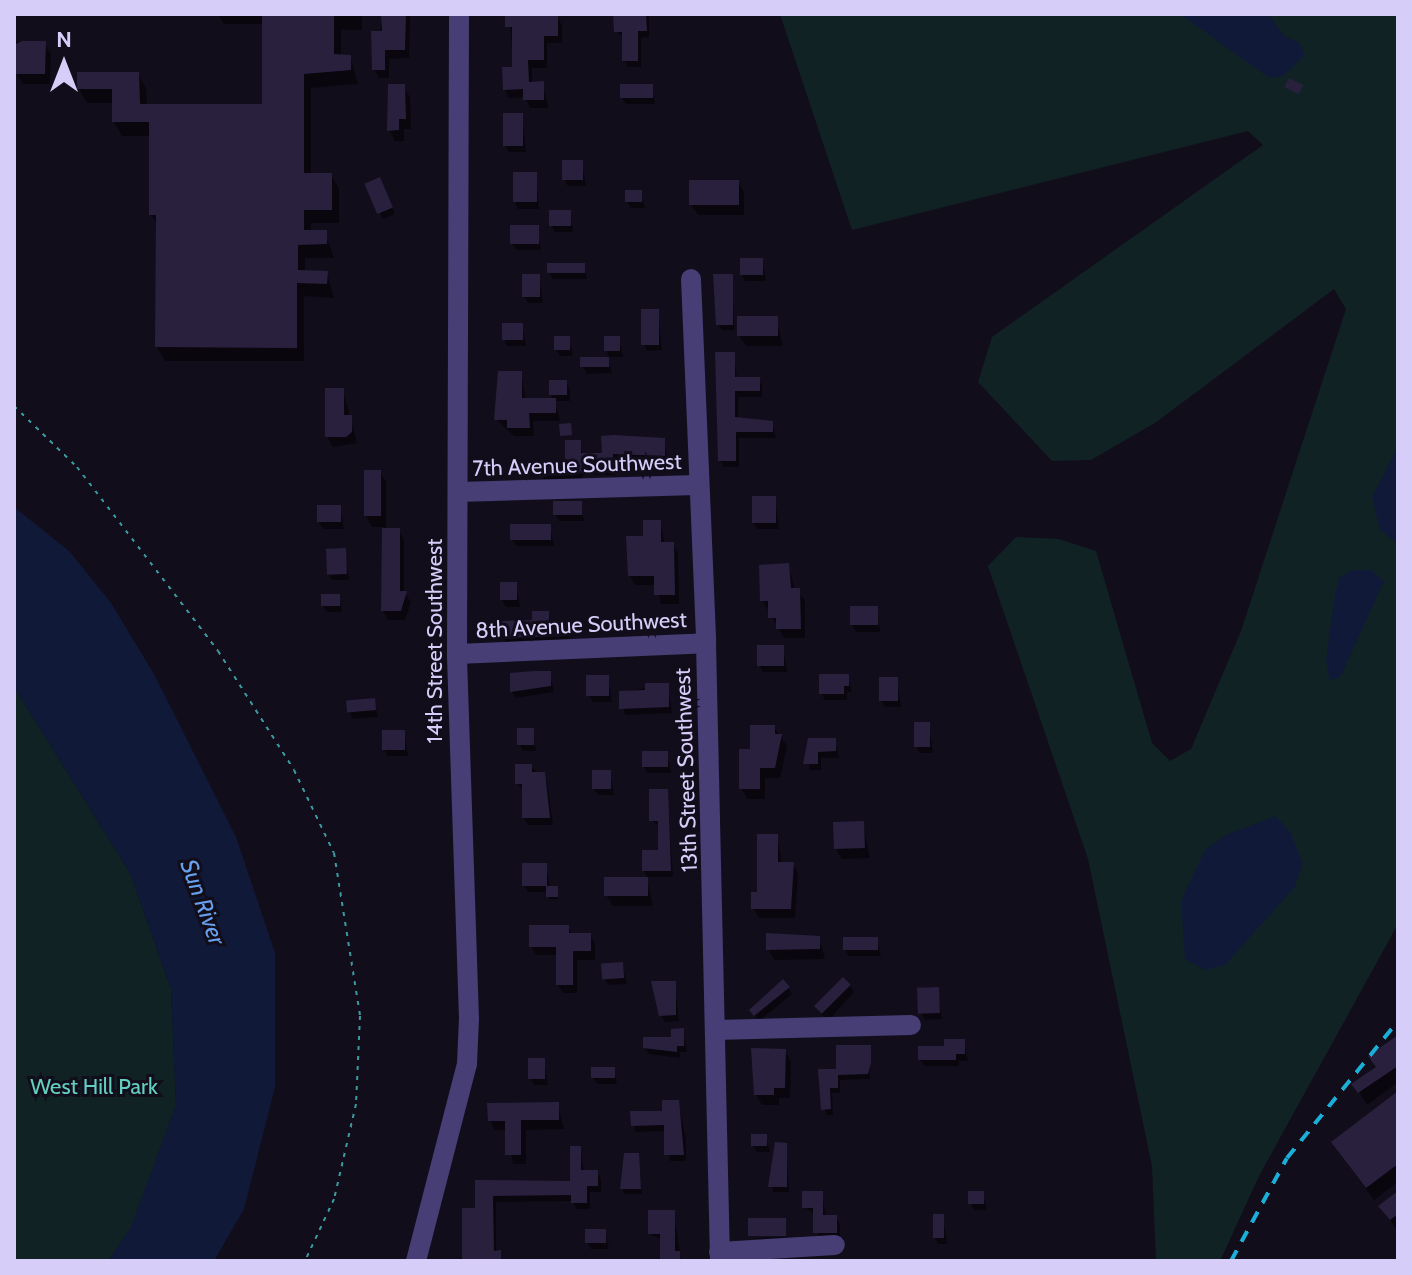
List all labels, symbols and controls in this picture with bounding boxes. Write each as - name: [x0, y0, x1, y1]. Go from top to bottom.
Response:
- north arrow: [24, 24, 104, 104]
- text: N: [56, 26, 72, 53]
- street label: 7th Avenue Southwest: [472, 448, 682, 482]
- street label: 14th Street Southwest: [422, 539, 448, 743]
- street label: 8th Avenue Southwest: [475, 606, 687, 644]
- street label: 13th Street Southwest: [669, 668, 703, 872]
- water label: Sun River: [174, 855, 232, 949]
- park label: West Hill Park: [30, 1074, 158, 1100]

